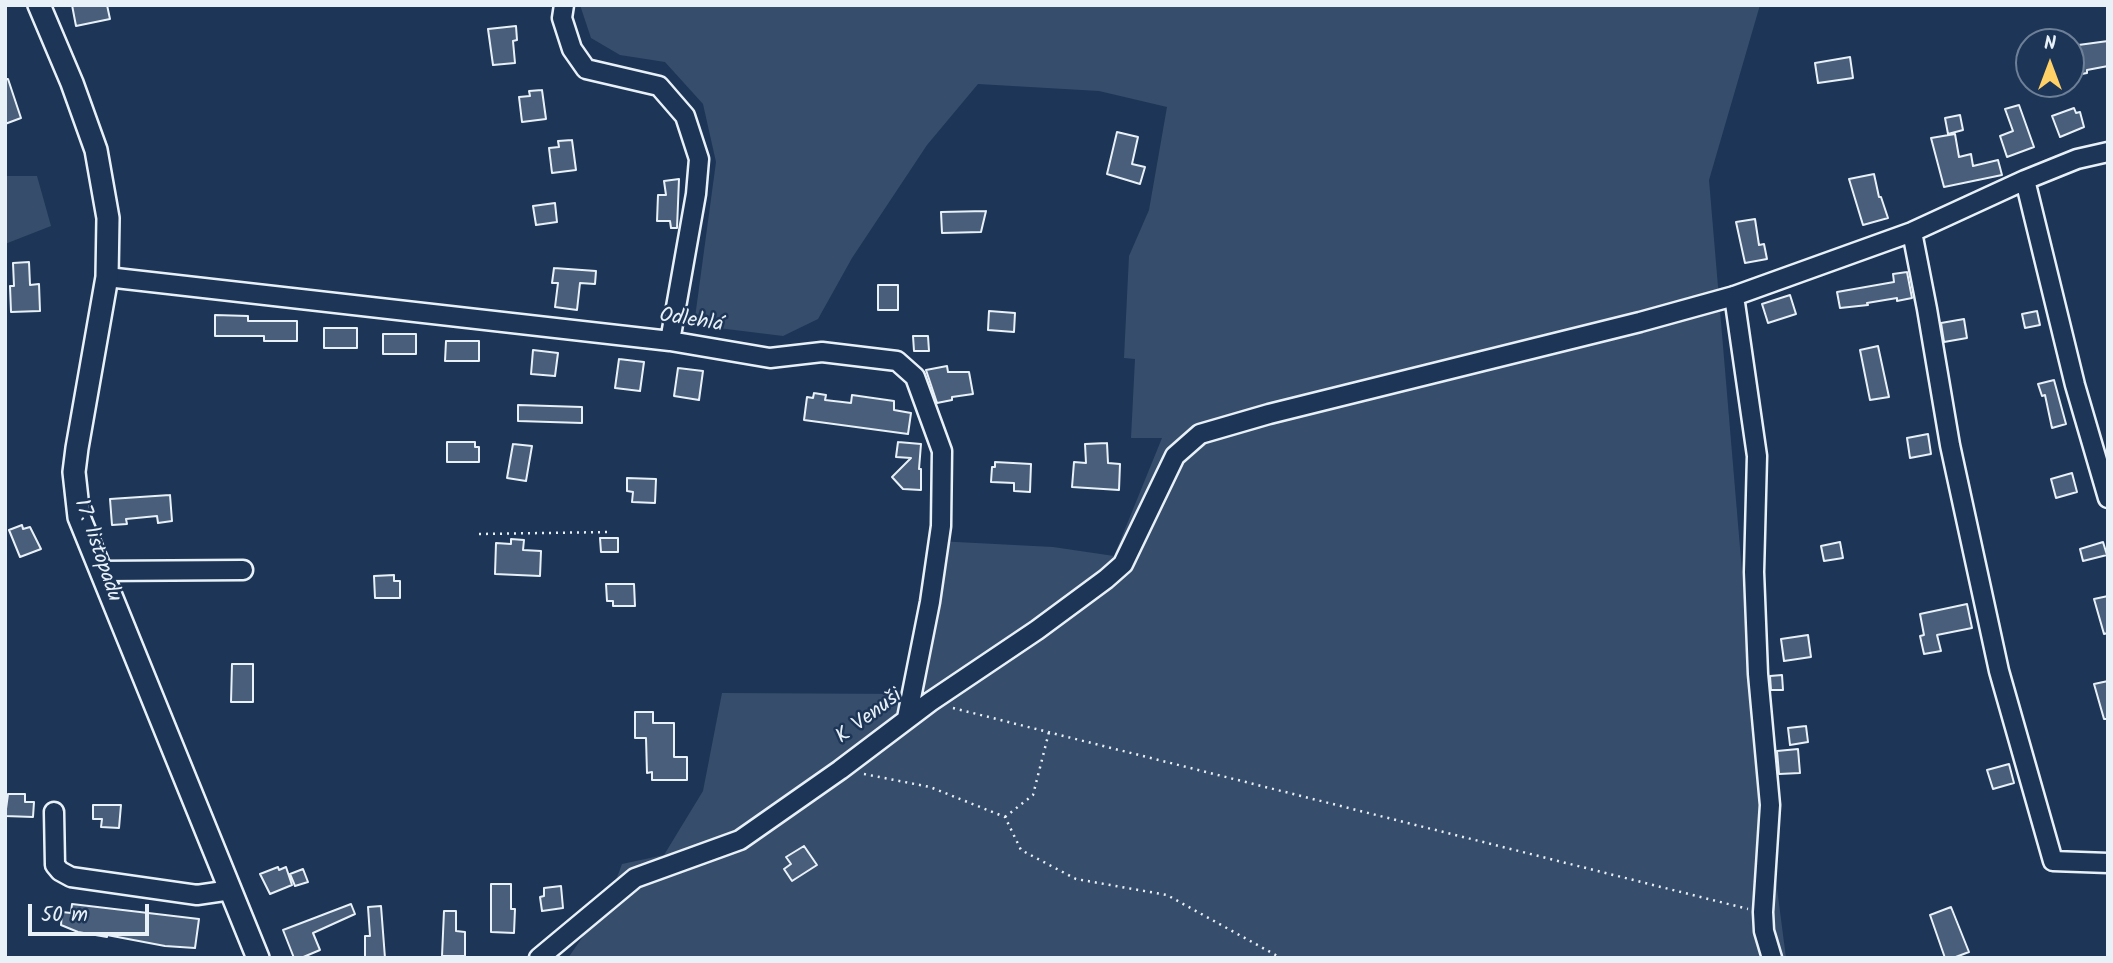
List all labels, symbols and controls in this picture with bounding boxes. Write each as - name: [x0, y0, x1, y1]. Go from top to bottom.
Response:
- north arrow: [2015, 28, 2085, 98]
- text: N: [2044, 29, 2056, 59]
- street label: Odlehlá: [657, 305, 725, 339]
- street label: 17. listopadu: [67, 496, 125, 606]
- street label: K Venuši: [832, 685, 908, 751]
- scale bar: [32, 890, 152, 934]
- text: 50 m: [41, 899, 88, 932]

